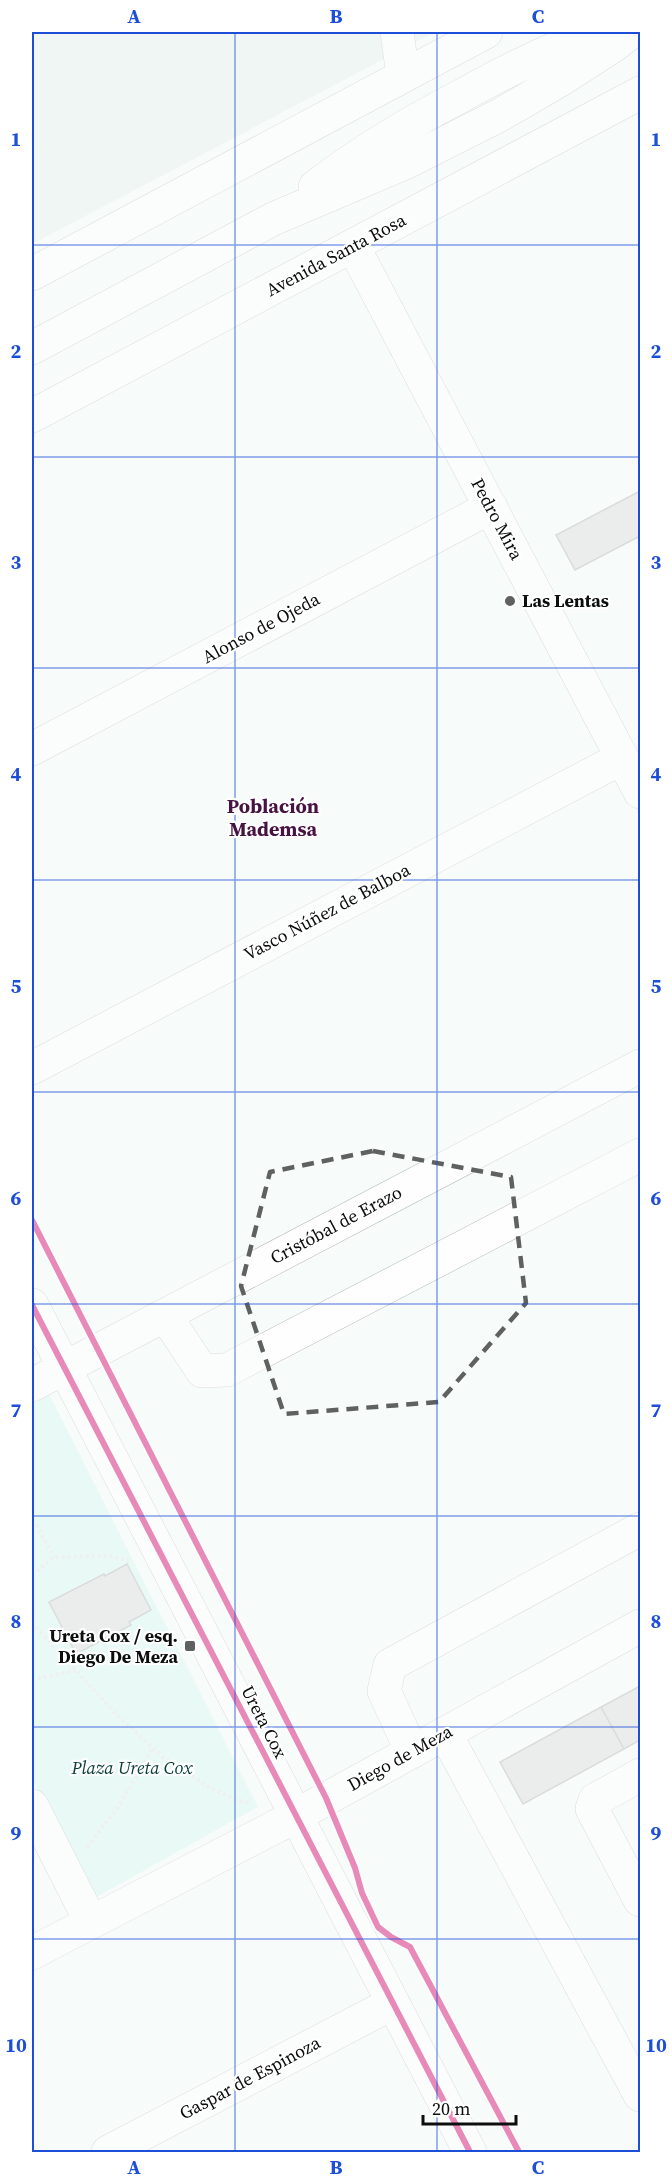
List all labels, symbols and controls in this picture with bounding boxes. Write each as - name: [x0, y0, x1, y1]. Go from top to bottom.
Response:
- text: A: [127, 2, 141, 30]
- text: B: [329, 2, 343, 30]
- text: C: [532, 2, 544, 30]
- text: 1: [11, 125, 21, 153]
- text: 1: [651, 125, 661, 153]
- street label: Avenida Santa Rosa: [261, 207, 411, 302]
- text: 2: [11, 337, 22, 365]
- text: 2: [651, 337, 662, 365]
- street label: Pedro Mira: [465, 473, 530, 565]
- text: 3: [11, 548, 22, 576]
- text: 3: [651, 548, 662, 576]
- street label: Alonso de Ojeda: [198, 586, 325, 669]
- place label: Las Lentas: [522, 588, 609, 613]
- marker: Las Lentas: [503, 594, 517, 608]
- text: 4: [11, 760, 22, 788]
- text: 4: [651, 760, 662, 788]
- district label: Población Mademsa: [227, 792, 319, 843]
- street label: Vasco Núñez de Balboa: [239, 857, 415, 966]
- text: 5: [11, 972, 22, 1000]
- text: 5: [651, 972, 662, 1000]
- street label: Cristóbal de Erazo: [265, 1179, 406, 1270]
- text: 6: [11, 1184, 22, 1212]
- text: 6: [651, 1184, 662, 1212]
- text: 7: [11, 1396, 22, 1424]
- text: 7: [651, 1396, 662, 1424]
- text: 8: [11, 1607, 21, 1635]
- text: 8: [651, 1607, 661, 1635]
- place label: Ureta Cox / esq. Diego De Meza: [49, 1623, 178, 1669]
- marker: Ureta Cox / esq. Diego De Meza: [183, 1639, 197, 1653]
- street label: Ureta Cox: [235, 1681, 294, 1763]
- street label: Diego de Meza: [343, 1718, 458, 1797]
- park label: Plaza Ureta Cox: [70, 1755, 193, 1780]
- text: 9: [11, 1819, 22, 1847]
- text: 9: [651, 1819, 662, 1847]
- street label: Gaspar de Espinoza: [175, 2029, 325, 2125]
- text: 10: [5, 2031, 27, 2059]
- text: 10: [645, 2031, 667, 2059]
- scale bar: [423, 2088, 516, 2126]
- text: 20 m: [432, 2096, 470, 2121]
- text: A: [127, 2153, 141, 2181]
- text: B: [329, 2153, 343, 2181]
- text: C: [532, 2153, 544, 2181]

